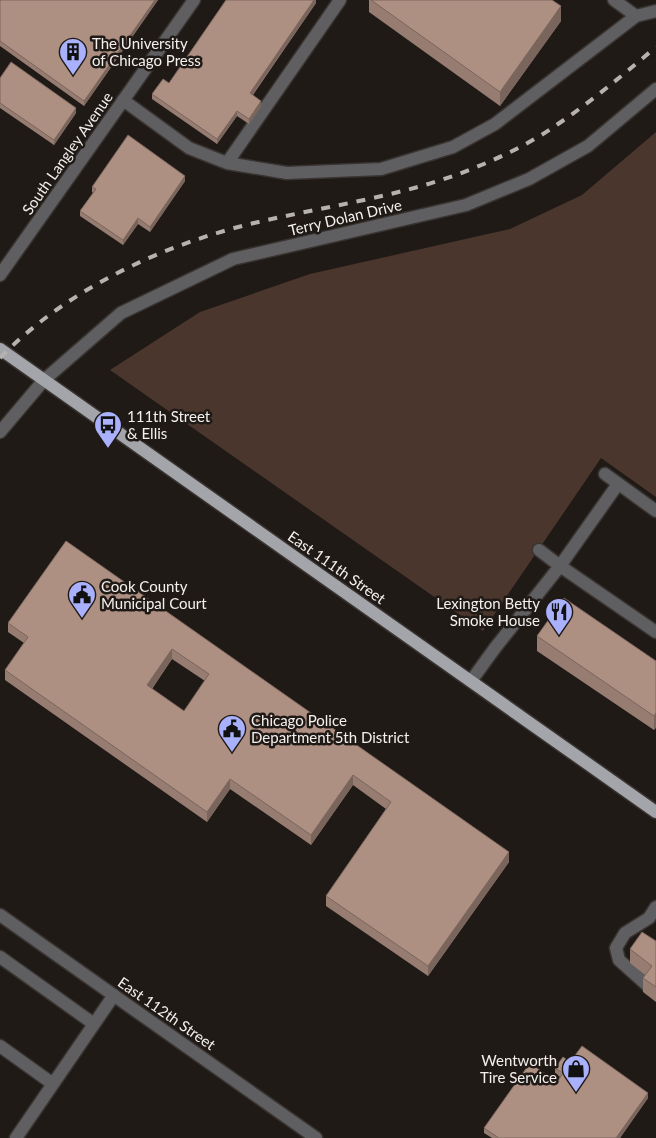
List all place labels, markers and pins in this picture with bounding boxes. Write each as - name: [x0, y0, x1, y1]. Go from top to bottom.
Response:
- place label: The University of Chicago Press: [92, 34, 201, 69]
- building icon: The University of Chicago Press: [58, 37, 88, 76]
- place label: 111th Street & Ellis: [127, 407, 211, 442]
- bus stop icon: 111th Street & Ellis: [93, 410, 123, 449]
- place label: Cook County Municipal Court: [101, 577, 207, 612]
- public building icon: Cook County Municipal Court: [67, 580, 97, 619]
- place label: Lexington Betty Smoke House: [436, 594, 540, 629]
- restaurant icon: Lexington Betty Smoke House: [544, 597, 574, 636]
- place label: Chicago Police Department 5th District: [251, 711, 410, 746]
- public building icon: Chicago Police Department 5th District: [217, 714, 247, 753]
- place label: Wentworth Tire Service: [480, 1051, 557, 1086]
- shop icon: Wentworth Tire Service: [561, 1054, 591, 1093]

